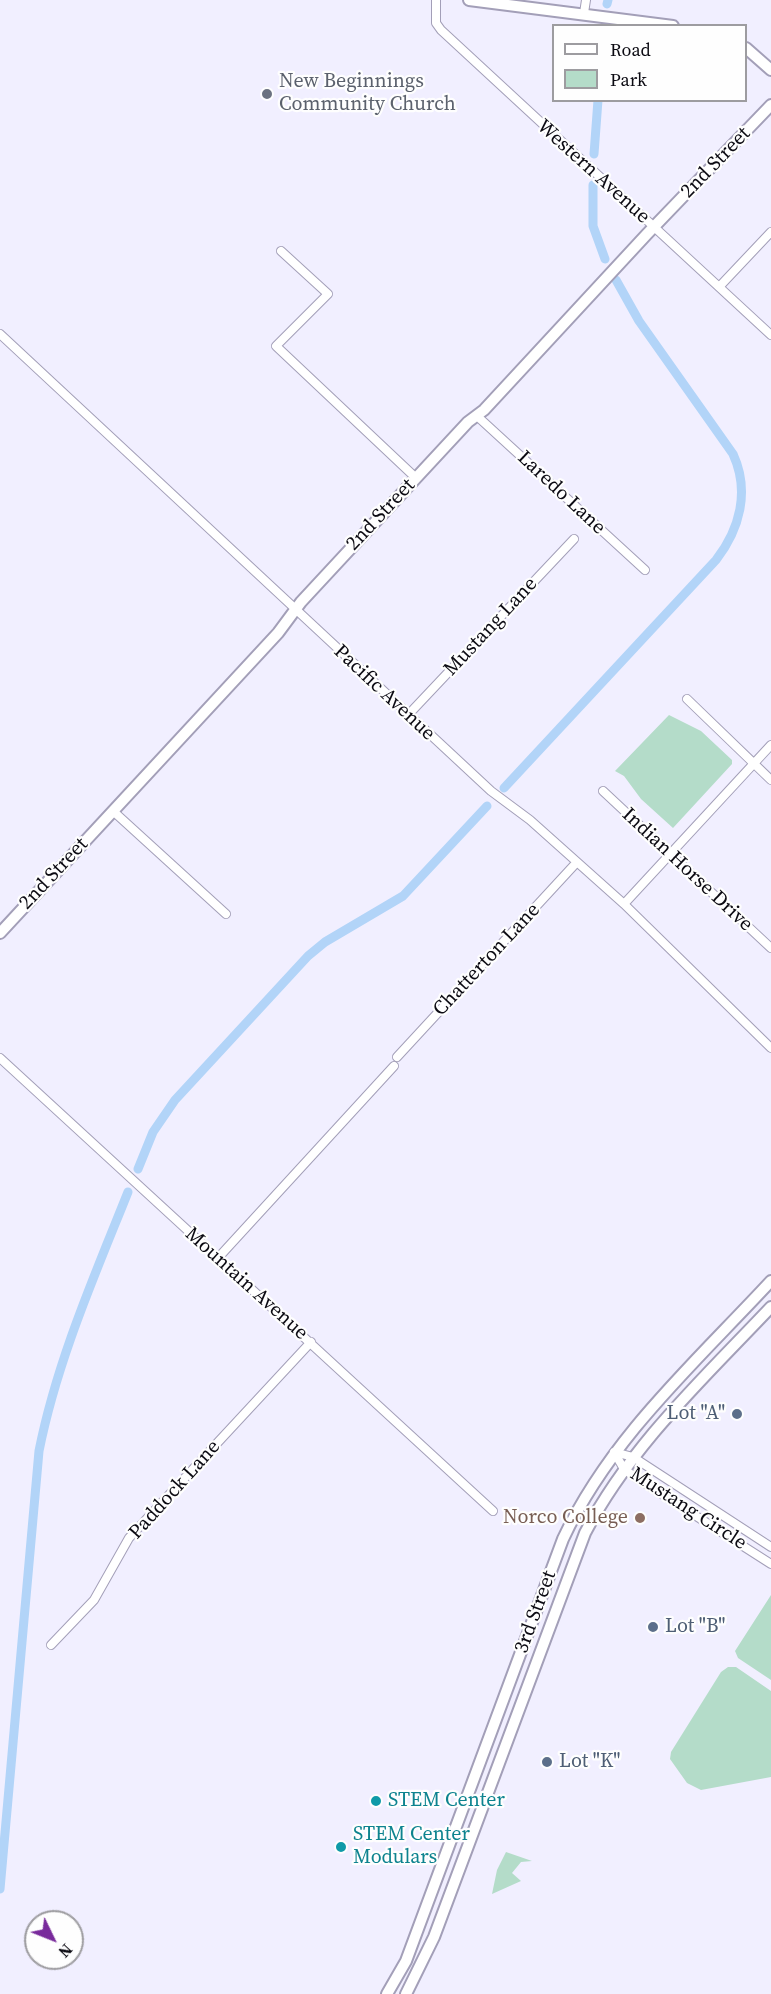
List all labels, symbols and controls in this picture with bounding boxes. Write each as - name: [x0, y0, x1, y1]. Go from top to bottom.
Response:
- legend: [552, 24, 747, 102]
- text: Road: [610, 37, 651, 62]
- text: Park: [610, 67, 647, 92]
- place label: New Beginnings Community Church: [279, 70, 456, 117]
- marker: New Beginnings Community Church: [260, 87, 274, 101]
- street label: Western Avenue: [531, 115, 655, 229]
- street label: 2nd Street: [676, 122, 756, 204]
- street label: Laredo Lane: [512, 446, 610, 540]
- street label: 2nd Street: [342, 474, 420, 556]
- street label: Mustang Lane: [439, 573, 543, 681]
- street label: Pacific Avenue: [328, 640, 440, 746]
- street label: Indian Horse Drive: [617, 803, 757, 937]
- street label: 2nd Street: [15, 833, 93, 915]
- street label: Chatterton Lane: [429, 899, 545, 1021]
- street label: Mountain Avenue: [180, 1222, 312, 1346]
- place label: Lot "A": [667, 1402, 725, 1426]
- marker: Lot "A": [730, 1407, 744, 1421]
- street label: Paddock Lane: [124, 1435, 226, 1545]
- street label: Mustang Circle: [625, 1462, 751, 1556]
- place label: Norco College: [503, 1506, 628, 1530]
- marker: Norco College: [633, 1511, 647, 1525]
- street label: 3rd Street: [510, 1568, 562, 1656]
- place label: Lot "B": [665, 1615, 725, 1639]
- marker: Lot "B": [646, 1620, 660, 1634]
- place label: Lot "K": [559, 1750, 620, 1774]
- marker: Lot "K": [540, 1755, 554, 1769]
- place label: STEM Center: [388, 1789, 505, 1813]
- marker: STEM Center: [369, 1794, 383, 1808]
- place label: STEM Center Modulars: [353, 1823, 470, 1870]
- marker: STEM Center Modulars: [334, 1840, 348, 1854]
- north arrow: [24, 1910, 84, 1970]
- text: N: [54, 1939, 78, 1963]

